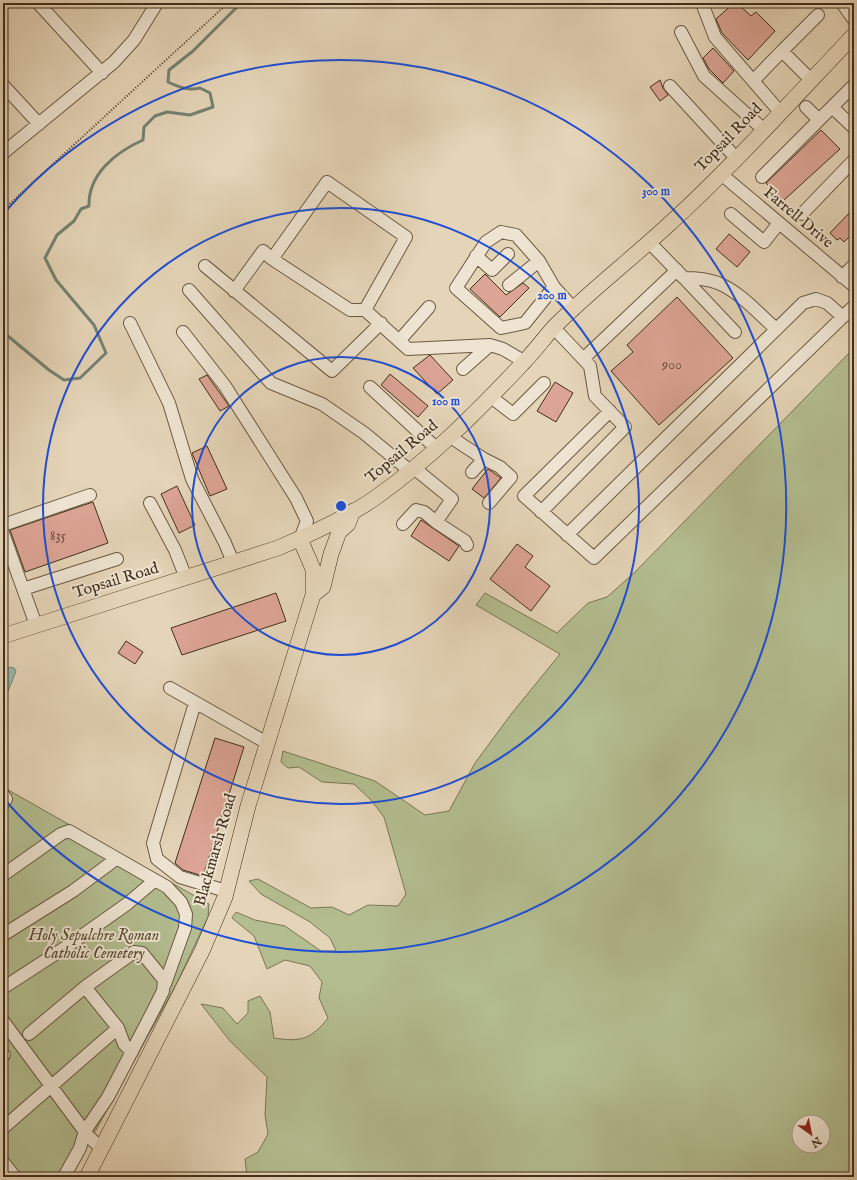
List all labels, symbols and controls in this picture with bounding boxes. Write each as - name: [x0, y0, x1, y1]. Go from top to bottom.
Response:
- street label: Topsail Road: [691, 99, 767, 177]
- street label: Farrell Drive: [759, 183, 837, 253]
- text: 300 m: [642, 184, 671, 199]
- text: 200 m: [537, 288, 567, 303]
- house number: 900: [661, 356, 682, 374]
- text: 100 m: [432, 394, 461, 409]
- street label: Topsail Road: [362, 416, 443, 488]
- centre of rings: [334, 499, 348, 513]
- house number: 835: [50, 527, 66, 545]
- street label: Topsail Road: [71, 558, 162, 603]
- street label: Blackmarsh Road: [190, 791, 242, 909]
- park label: Holy Sepulchre Roman Catholic Cemetery: [28, 926, 159, 964]
- north arrow: [791, 1114, 831, 1154]
- text: N: [808, 1133, 825, 1150]

